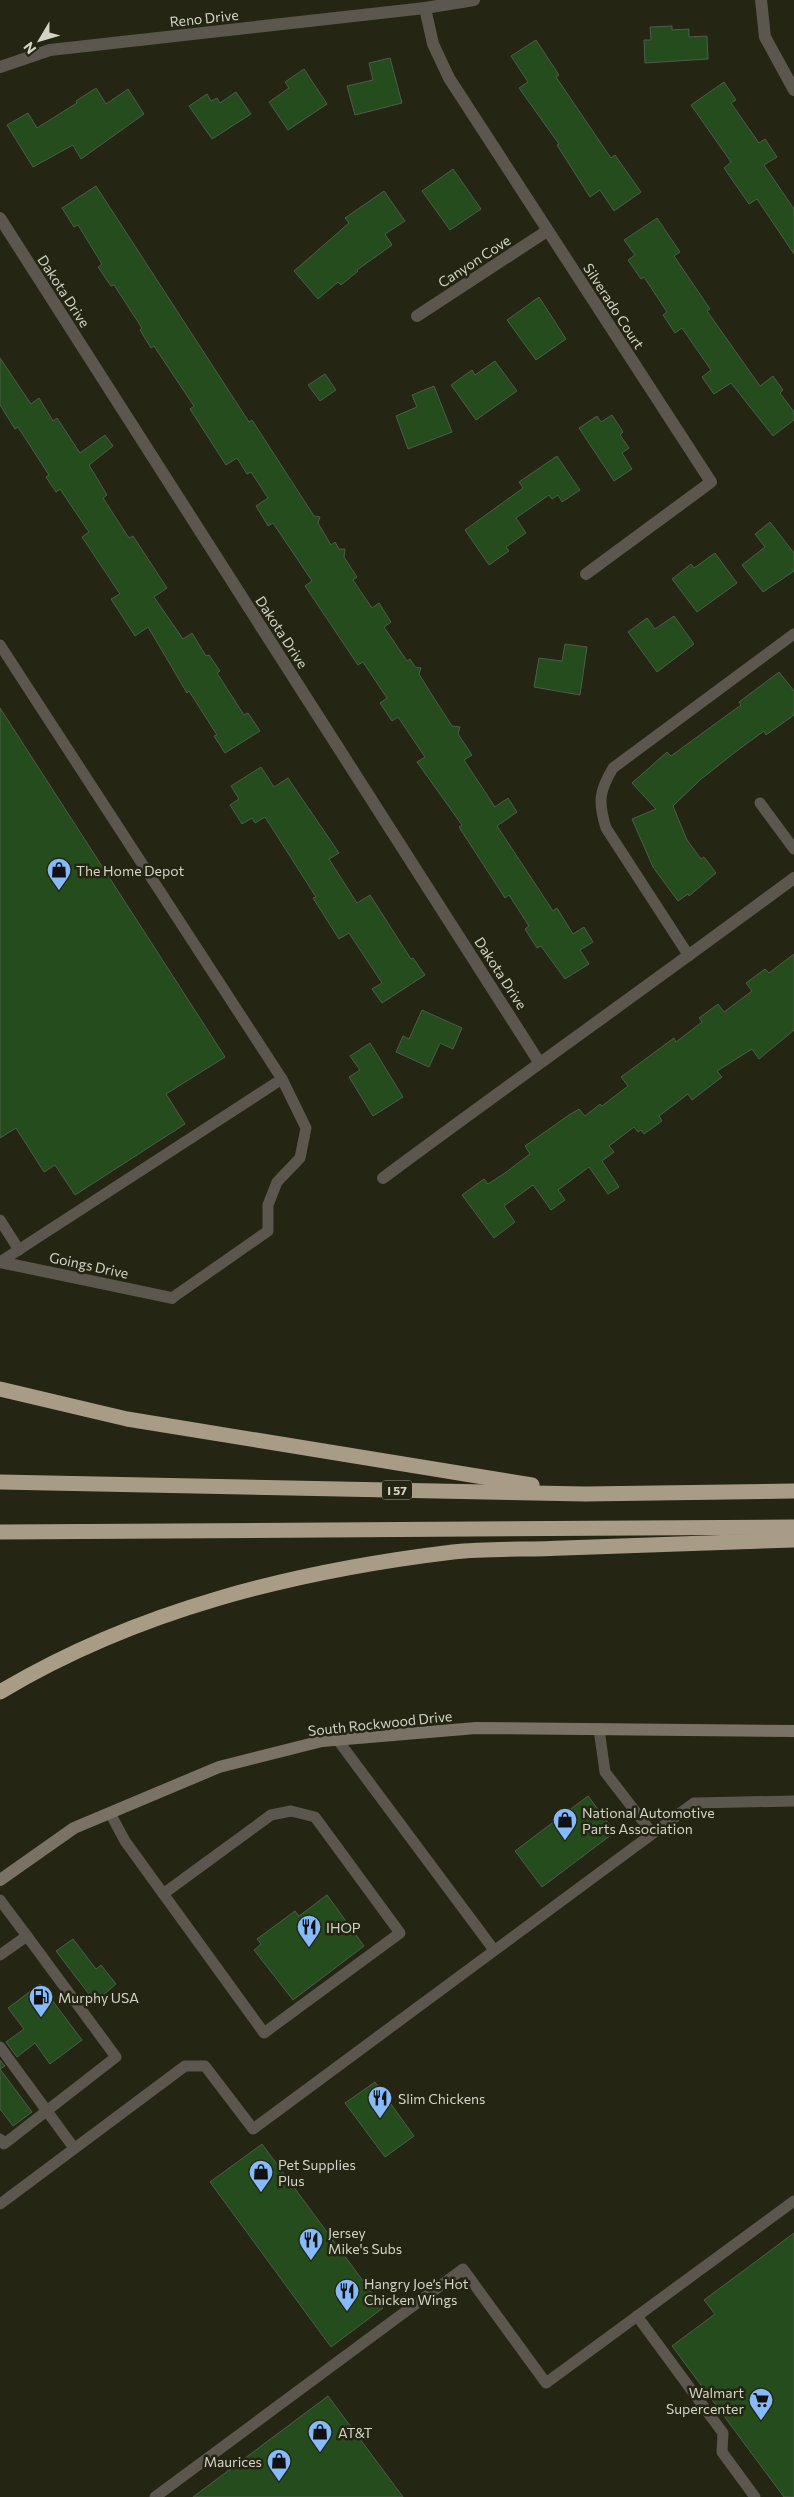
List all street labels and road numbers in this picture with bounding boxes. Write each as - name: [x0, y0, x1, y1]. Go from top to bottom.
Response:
- street label: Reno Drive: [169, 6, 239, 30]
- street label: Canyon Cove: [435, 231, 513, 291]
- street label: Dakota Drive: [34, 252, 94, 330]
- street label: Silverado Court: [580, 260, 648, 352]
- street label: Dakota Drive: [252, 593, 312, 671]
- street label: Dakota Drive: [471, 934, 531, 1012]
- street label: Goings Drive: [48, 1248, 130, 1282]
- road number: I 57: [382, 1480, 412, 1500]
- street label: South Rockwood Drive: [307, 1707, 453, 1739]

